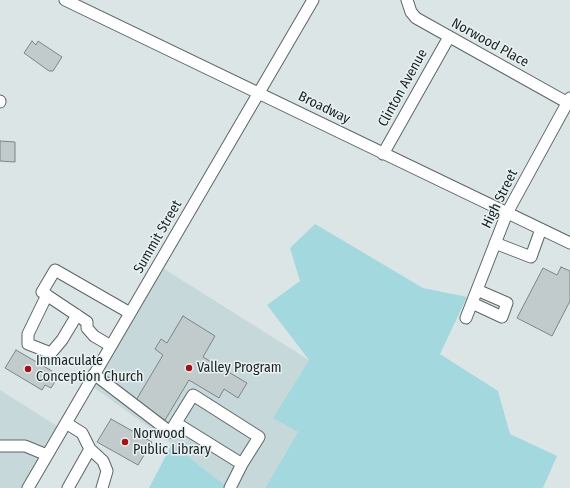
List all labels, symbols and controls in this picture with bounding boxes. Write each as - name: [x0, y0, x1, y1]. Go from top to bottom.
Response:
- street label: Norwood Place: [448, 15, 532, 71]
- street label: Clinton Avenue: [375, 46, 431, 130]
- street label: Broadway: [295, 88, 353, 128]
- street label: High Street: [478, 167, 522, 231]
- street label: Summit Street: [130, 197, 186, 277]
- place label: Immaculate Conception Church: [36, 353, 143, 386]
- place label: Valley Program: [197, 360, 282, 376]
- marker: Valley Program: [184, 363, 194, 373]
- marker: Immaculate Conception Church: [23, 364, 33, 374]
- place label: Norwood Public Library: [133, 426, 211, 458]
- marker: Norwood Public Library: [120, 437, 130, 447]

